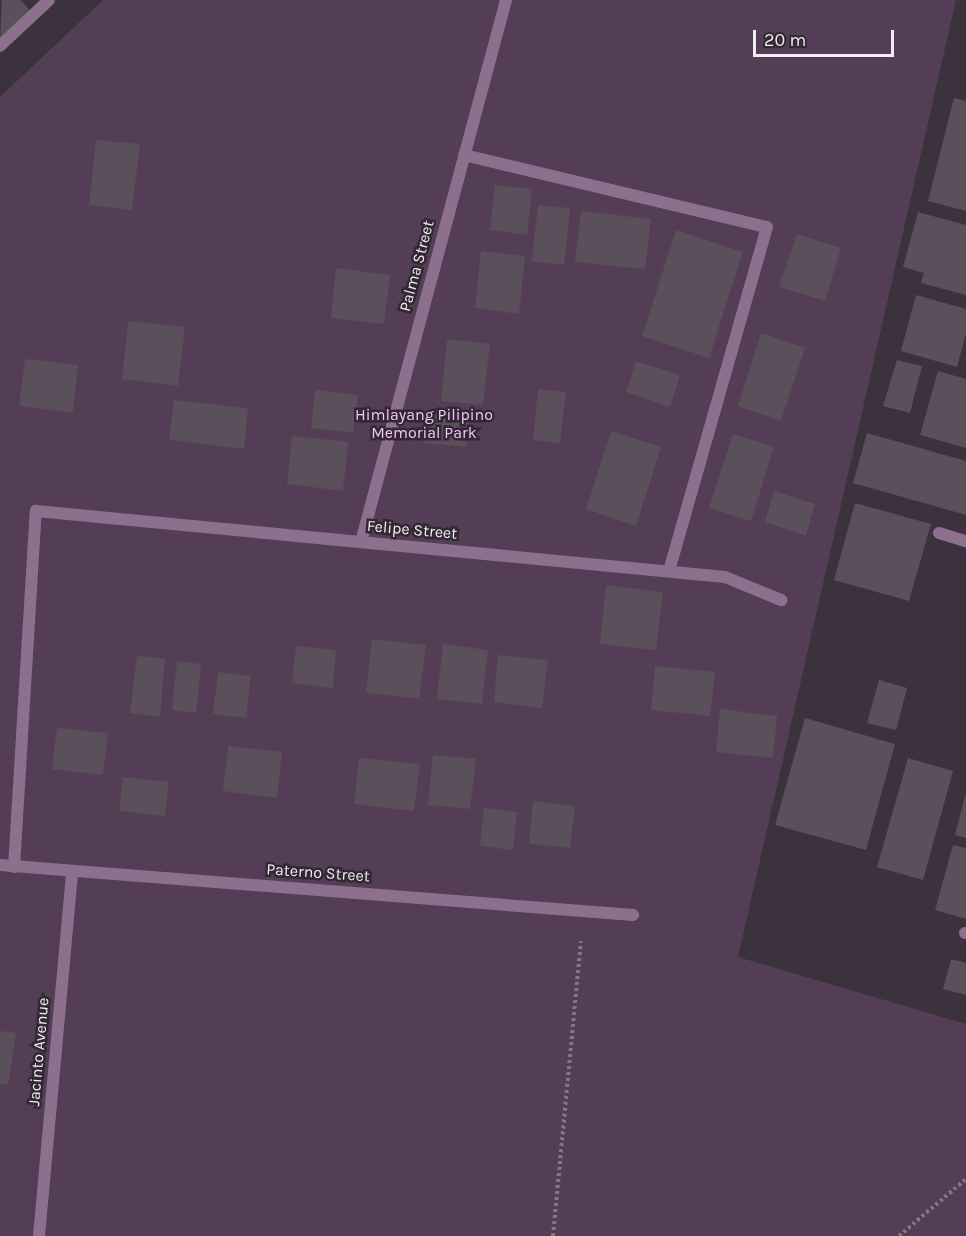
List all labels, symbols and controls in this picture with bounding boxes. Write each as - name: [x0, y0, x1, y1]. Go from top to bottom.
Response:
- scale bar: [756, 18, 897, 56]
- text: 20 m: [764, 29, 806, 51]
- street label: Palma Street: [396, 218, 438, 314]
- park label: Himlayang Pilipino Memorial Park: [355, 405, 493, 443]
- street label: Felipe Street: [366, 516, 458, 544]
- street label: Paterno Street: [266, 860, 370, 886]
- street label: Jacinto Avenue: [25, 997, 53, 1107]

